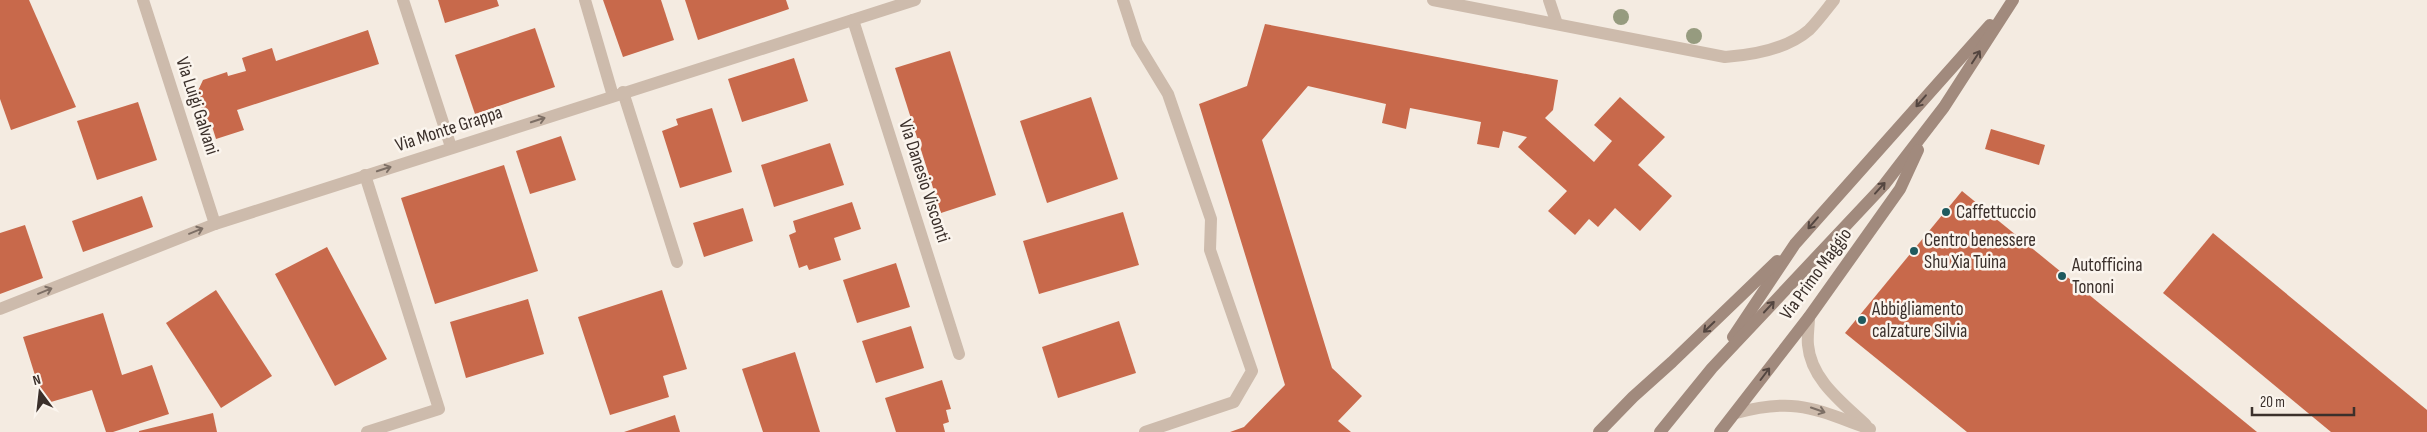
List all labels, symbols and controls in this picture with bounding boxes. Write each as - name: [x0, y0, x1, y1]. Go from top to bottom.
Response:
- one-way arrow: [1971, 51, 1981, 65]
- street label: Via Luigi Galvani: [170, 54, 224, 158]
- one-way arrow: [1916, 94, 1927, 107]
- street label: Via Monte Grappa: [393, 101, 505, 157]
- one-way arrow: [530, 114, 546, 124]
- street label: Via Danesio Visconti: [893, 117, 955, 245]
- one-way arrow: [375, 164, 391, 173]
- one-way arrow: [1874, 182, 1886, 195]
- place label: Caffettuccio: [1956, 201, 2036, 224]
- marker: Caffettuccio: [1940, 206, 1952, 218]
- one-way arrow: [1808, 216, 1819, 229]
- street label: Via Primo Maggio: [1775, 224, 1857, 324]
- one-way arrow: [188, 226, 203, 235]
- place label: Centro benessere Shu Xia Tuina: [1924, 229, 2036, 274]
- marker: Centro benessere Shu Xia Tuina: [1908, 245, 1920, 257]
- place label: Autofficina Tononi: [2071, 254, 2143, 299]
- marker: Autofficina Tononi: [2056, 270, 2068, 282]
- one-way arrow: [37, 286, 52, 296]
- place label: Abbigliamento calzature Silvia: [1871, 298, 1967, 343]
- one-way arrow: [1763, 301, 1775, 313]
- marker: Abbigliamento calzature Silvia: [1856, 314, 1868, 326]
- one-way arrow: [1704, 320, 1716, 332]
- north arrow: [15, 367, 65, 417]
- one-way arrow: [1760, 368, 1771, 381]
- text: N: [31, 371, 43, 389]
- scale bar: [2252, 384, 2354, 416]
- text: 20 m: [2260, 393, 2285, 412]
- one-way arrow: [1809, 406, 1825, 415]

